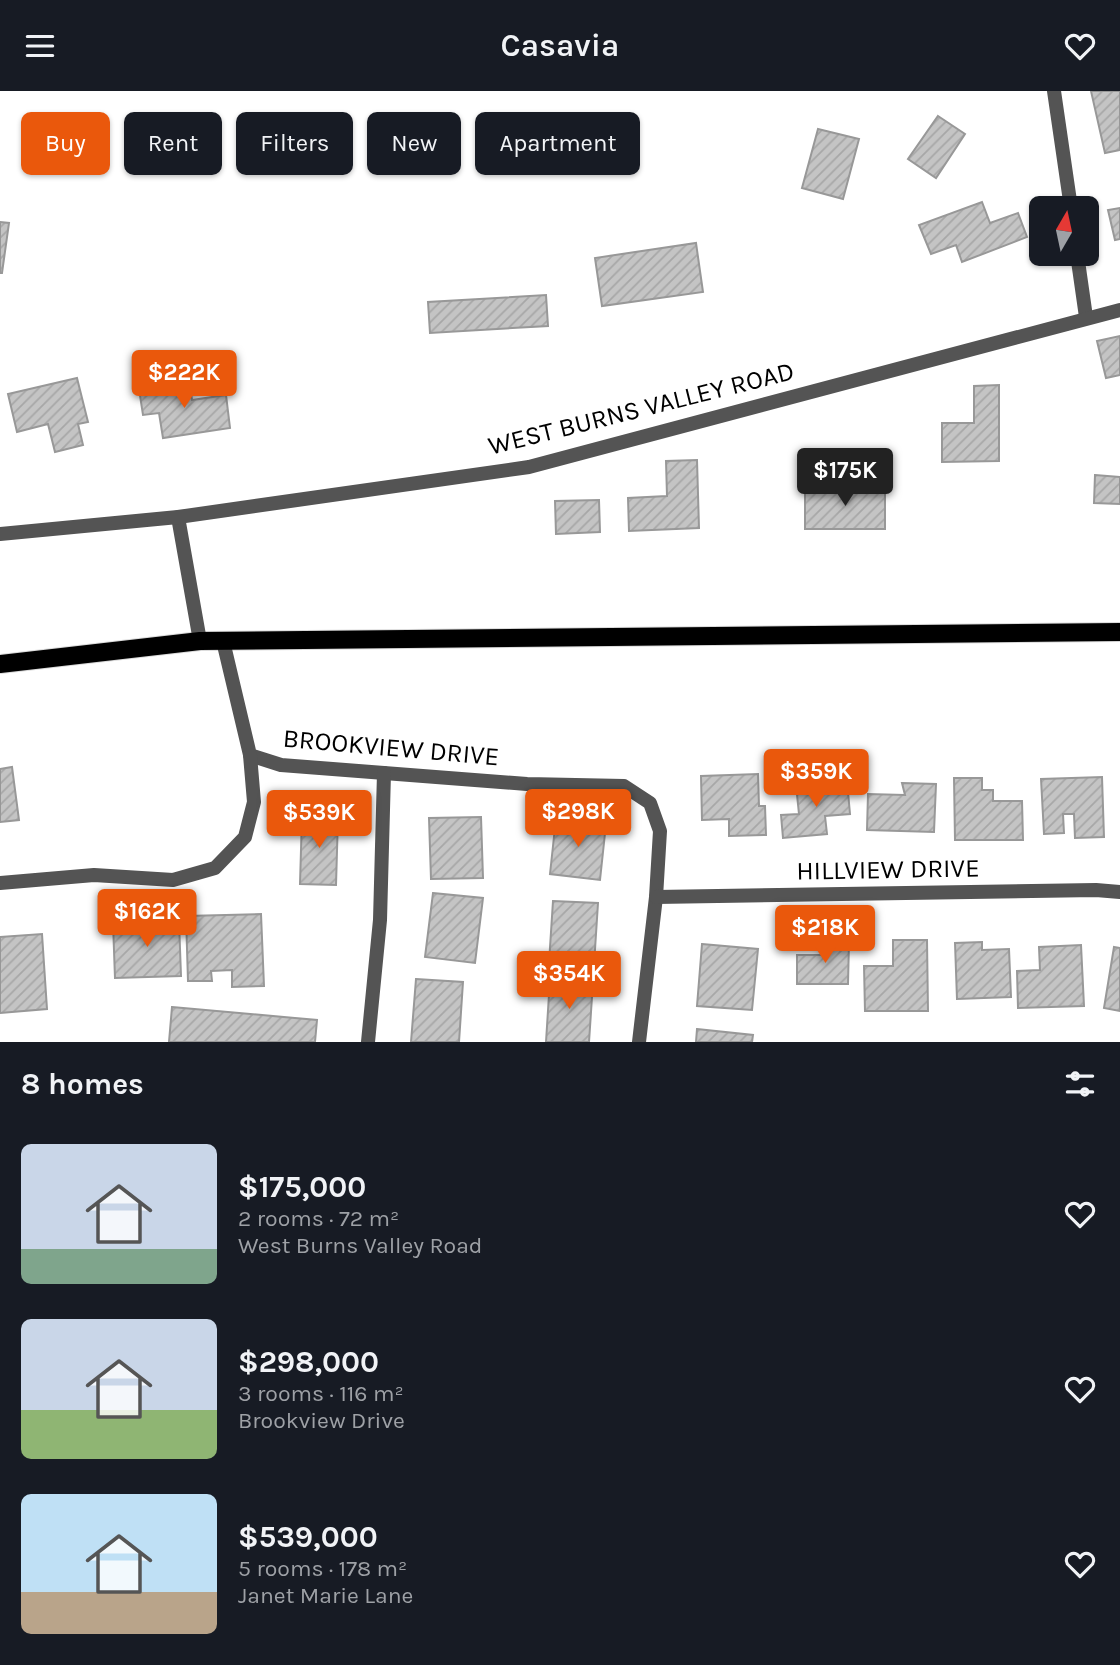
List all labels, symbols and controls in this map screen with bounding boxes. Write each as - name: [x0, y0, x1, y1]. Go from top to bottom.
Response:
- icon: menu: [21, 27, 59, 65]
- text: Casavia: [501, 27, 619, 64]
- icon: heart: [1061, 27, 1099, 65]
- chip: Buy: [21, 112, 110, 175]
- chip: Rent: [124, 112, 222, 175]
- chip: Filters: [236, 112, 353, 175]
- chip: New: [367, 112, 461, 175]
- chip: Apartment: [475, 112, 640, 175]
- north arrow: [1029, 196, 1099, 266]
- map controls: [1029, 196, 1099, 266]
- pin: $222K: [135, 351, 233, 410]
- street label: WEST BURNS VALLEY ROAD: [485, 355, 797, 462]
- text: $222K: [148, 359, 220, 386]
- pin: $175K: [796, 449, 894, 508]
- text: $175K: [813, 457, 877, 484]
- street label: BROOKVIEW DRIVE: [282, 723, 500, 772]
- pin: $359K: [767, 749, 865, 809]
- text: $359K: [780, 758, 852, 785]
- pin: $298K: [529, 789, 627, 849]
- pin: $539K: [270, 791, 368, 850]
- text: $298K: [541, 798, 615, 825]
- text: $539K: [283, 799, 355, 826]
- street label: HILLVIEW DRIVE: [796, 852, 980, 887]
- pin: $162K: [98, 889, 196, 949]
- text: $162K: [114, 898, 180, 925]
- pin: $218K: [776, 905, 874, 965]
- text: $218K: [791, 914, 859, 941]
- pin: $354K: [520, 951, 618, 1011]
- text: $354K: [533, 960, 605, 987]
- icon: filters: [1061, 1065, 1099, 1103]
- text: 8 homes: [21, 1066, 144, 1102]
- text: $175,000: [238, 1169, 366, 1205]
- icon: home: [77, 1172, 161, 1256]
- icon: heart: [1061, 1195, 1099, 1233]
- text: 2 rooms · 72 m²: [238, 1205, 399, 1232]
- text: West Burns Valley Road: [238, 1232, 482, 1259]
- text: $298,000: [238, 1344, 379, 1380]
- icon: home: [77, 1347, 161, 1431]
- icon: heart: [1061, 1370, 1099, 1408]
- text: 3 rooms · 116 m²: [238, 1380, 404, 1407]
- text: Brookview Drive: [238, 1407, 405, 1434]
- text: $539,000: [238, 1519, 378, 1555]
- icon: home: [77, 1522, 161, 1606]
- icon: heart: [1061, 1545, 1099, 1583]
- text: 5 rooms · 178 m²: [238, 1555, 407, 1582]
- text: Janet Marie Lane: [238, 1582, 413, 1609]

